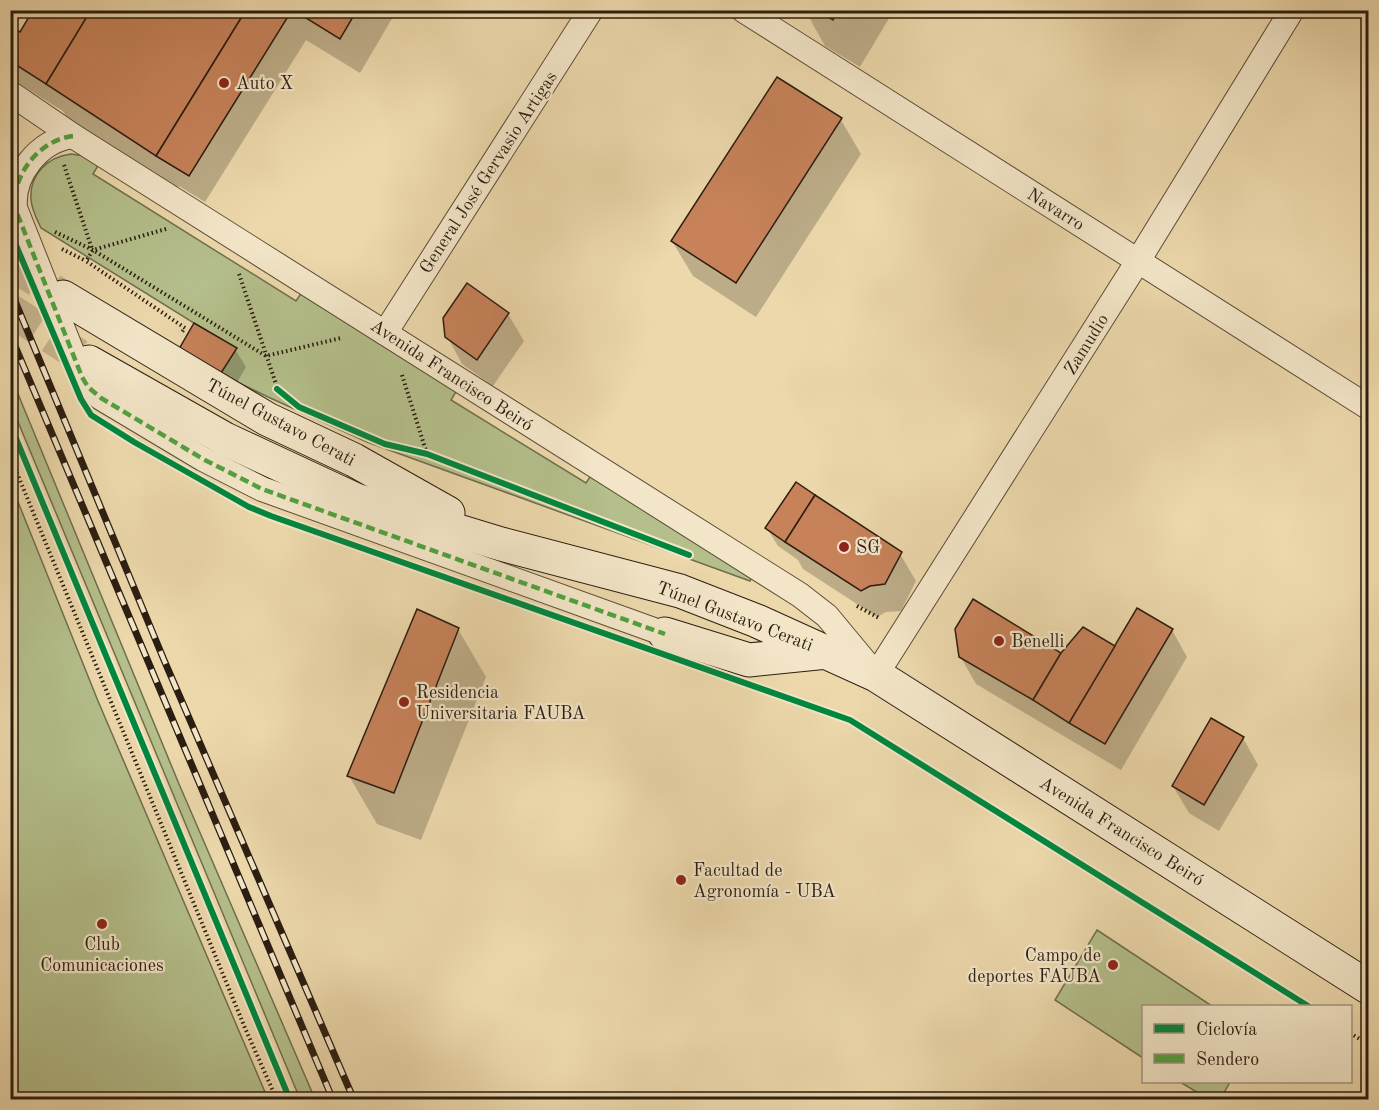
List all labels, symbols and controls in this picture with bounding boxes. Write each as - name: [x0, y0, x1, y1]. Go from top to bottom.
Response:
- street label: General José Gervasio Artigas: [417, 68, 561, 277]
- place label: Auto X: [236, 75, 294, 93]
- marker: Auto X: [217, 76, 231, 90]
- street label: Navarro: [1024, 185, 1087, 234]
- street label: Zamudio: [1061, 311, 1112, 378]
- street label: Avenida Francisco Beiró: [367, 317, 536, 435]
- street label: Túnel Gustavo Cerati: [203, 376, 358, 470]
- place label: SG: [856, 539, 880, 557]
- marker: SG: [837, 540, 851, 554]
- street label: Túnel Gustavo Cerati: [654, 579, 815, 655]
- place label: Benelli: [1011, 633, 1064, 651]
- marker: Benelli: [992, 634, 1006, 648]
- place label: Residencia Universitaria FAUBA: [416, 684, 586, 723]
- marker: Residencia Universitaria FAUBA: [397, 695, 411, 709]
- street label: Avenida Francisco Beiró: [1036, 774, 1207, 890]
- place label: Facultad de Agronomía - UBA: [693, 862, 836, 901]
- marker: Facultad de Agronomía - UBA: [674, 873, 688, 887]
- marker: Club Comunicaciones: [95, 917, 109, 931]
- place label: Club Comunicaciones: [40, 936, 164, 975]
- place label: Campo de deportes FAUBA: [968, 947, 1101, 986]
- marker: Campo de deportes FAUBA: [1106, 958, 1120, 972]
- legend: [1142, 1005, 1352, 1083]
- text: Ciclovía: [1196, 1021, 1257, 1039]
- text: Sendero: [1196, 1051, 1259, 1069]

